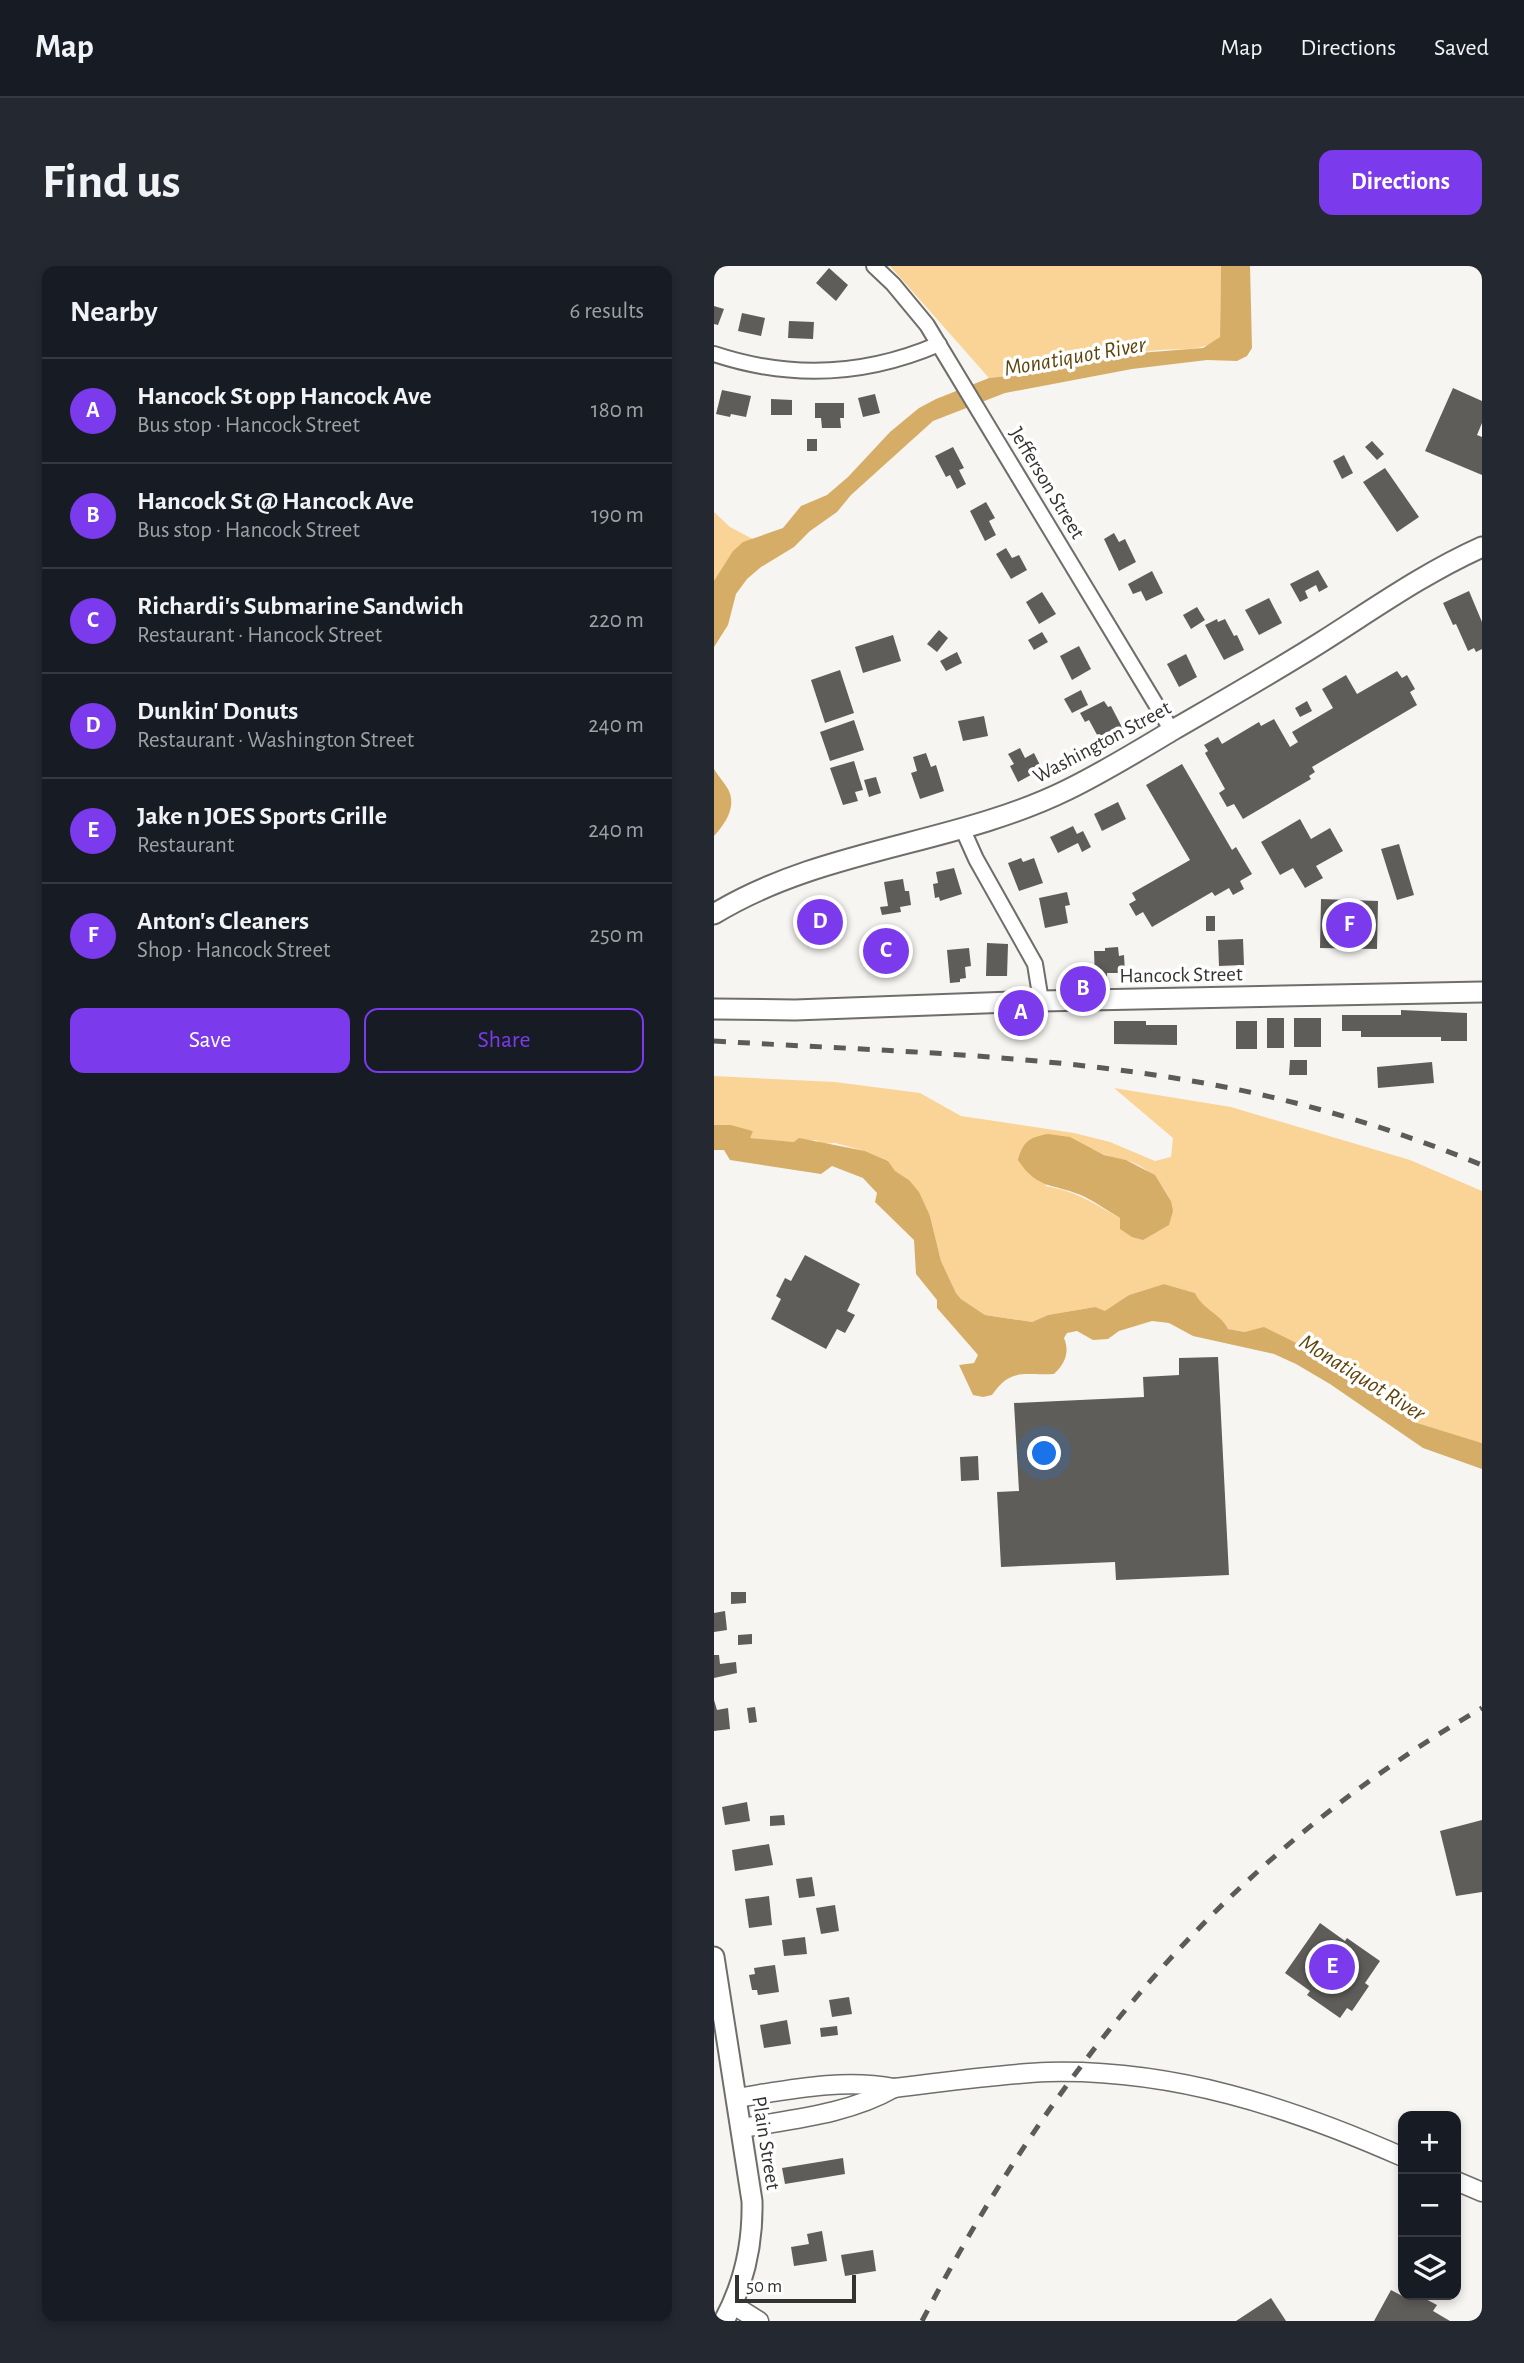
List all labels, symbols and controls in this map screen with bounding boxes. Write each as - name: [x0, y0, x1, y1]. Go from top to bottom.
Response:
- text: Map: [35, 31, 94, 64]
- text: Map: [1220, 36, 1262, 60]
- text: Directions: [1300, 36, 1396, 60]
- text: Saved: [1434, 36, 1489, 60]
- button: Directions: [1319, 150, 1482, 215]
- text: Find us: [42, 158, 181, 207]
- text: Nearby: [70, 297, 158, 327]
- text: 6 results: [570, 300, 644, 323]
- water label: Monatiquot River: [1002, 333, 1148, 381]
- text: Hancock St opp Hancock Ave: [137, 383, 432, 409]
- text: A: [86, 399, 100, 422]
- text: 180 m: [591, 399, 644, 422]
- text: Bus stop · Hancock Street: [137, 414, 360, 437]
- street label: Jefferson Street: [1006, 424, 1089, 543]
- text: Hancock St @ Hancock Ave: [137, 488, 414, 514]
- text: B: [86, 504, 100, 527]
- text: 190 m: [591, 504, 644, 527]
- text: Bus stop · Hancock Street: [137, 519, 360, 542]
- text: Richardi's Submarine Sandwich: [137, 593, 464, 619]
- text: C: [87, 609, 99, 632]
- text: 220 m: [589, 609, 644, 632]
- text: Restaurant · Hancock Street: [137, 624, 382, 647]
- street label: Washington Street: [1030, 697, 1174, 787]
- text: Dunkin' Donuts: [137, 698, 298, 724]
- text: D: [85, 714, 101, 737]
- text: 240 m: [588, 714, 644, 737]
- text: Restaurant · Washington Street: [137, 729, 414, 752]
- text: Jake n JOES Sports Grille: [137, 803, 387, 829]
- text: E: [87, 819, 99, 842]
- text: 240 m: [588, 819, 644, 842]
- text: Restaurant: [137, 834, 234, 857]
- pin: D: [797, 896, 843, 948]
- pin: F: [1326, 899, 1372, 951]
- text: Anton's Cleaners: [137, 908, 309, 934]
- text: F: [88, 924, 98, 947]
- text: 250 m: [590, 924, 644, 947]
- pin: C: [863, 925, 909, 977]
- text: Shop · Hancock Street: [137, 939, 330, 962]
- pin: B: [1060, 963, 1106, 1015]
- street label: Hancock Street: [1119, 963, 1243, 987]
- pin: A: [998, 987, 1044, 1039]
- button: Save: [70, 1008, 350, 1073]
- button: Share: [364, 1008, 644, 1073]
- water label: Monatiquot River: [1295, 1330, 1429, 1426]
- your location: [1027, 1436, 1061, 1470]
- pin: E: [1309, 1941, 1355, 1993]
- street label: Plain Street: [748, 2095, 784, 2192]
- map controls: [1398, 2111, 1461, 2300]
- button: +: [1398, 2111, 1461, 2174]
- button: −: [1398, 2174, 1461, 2237]
- button: layers: [1398, 2237, 1461, 2300]
- scale bar: [735, 2272, 856, 2304]
- text: 50 m: [746, 2277, 782, 2296]

